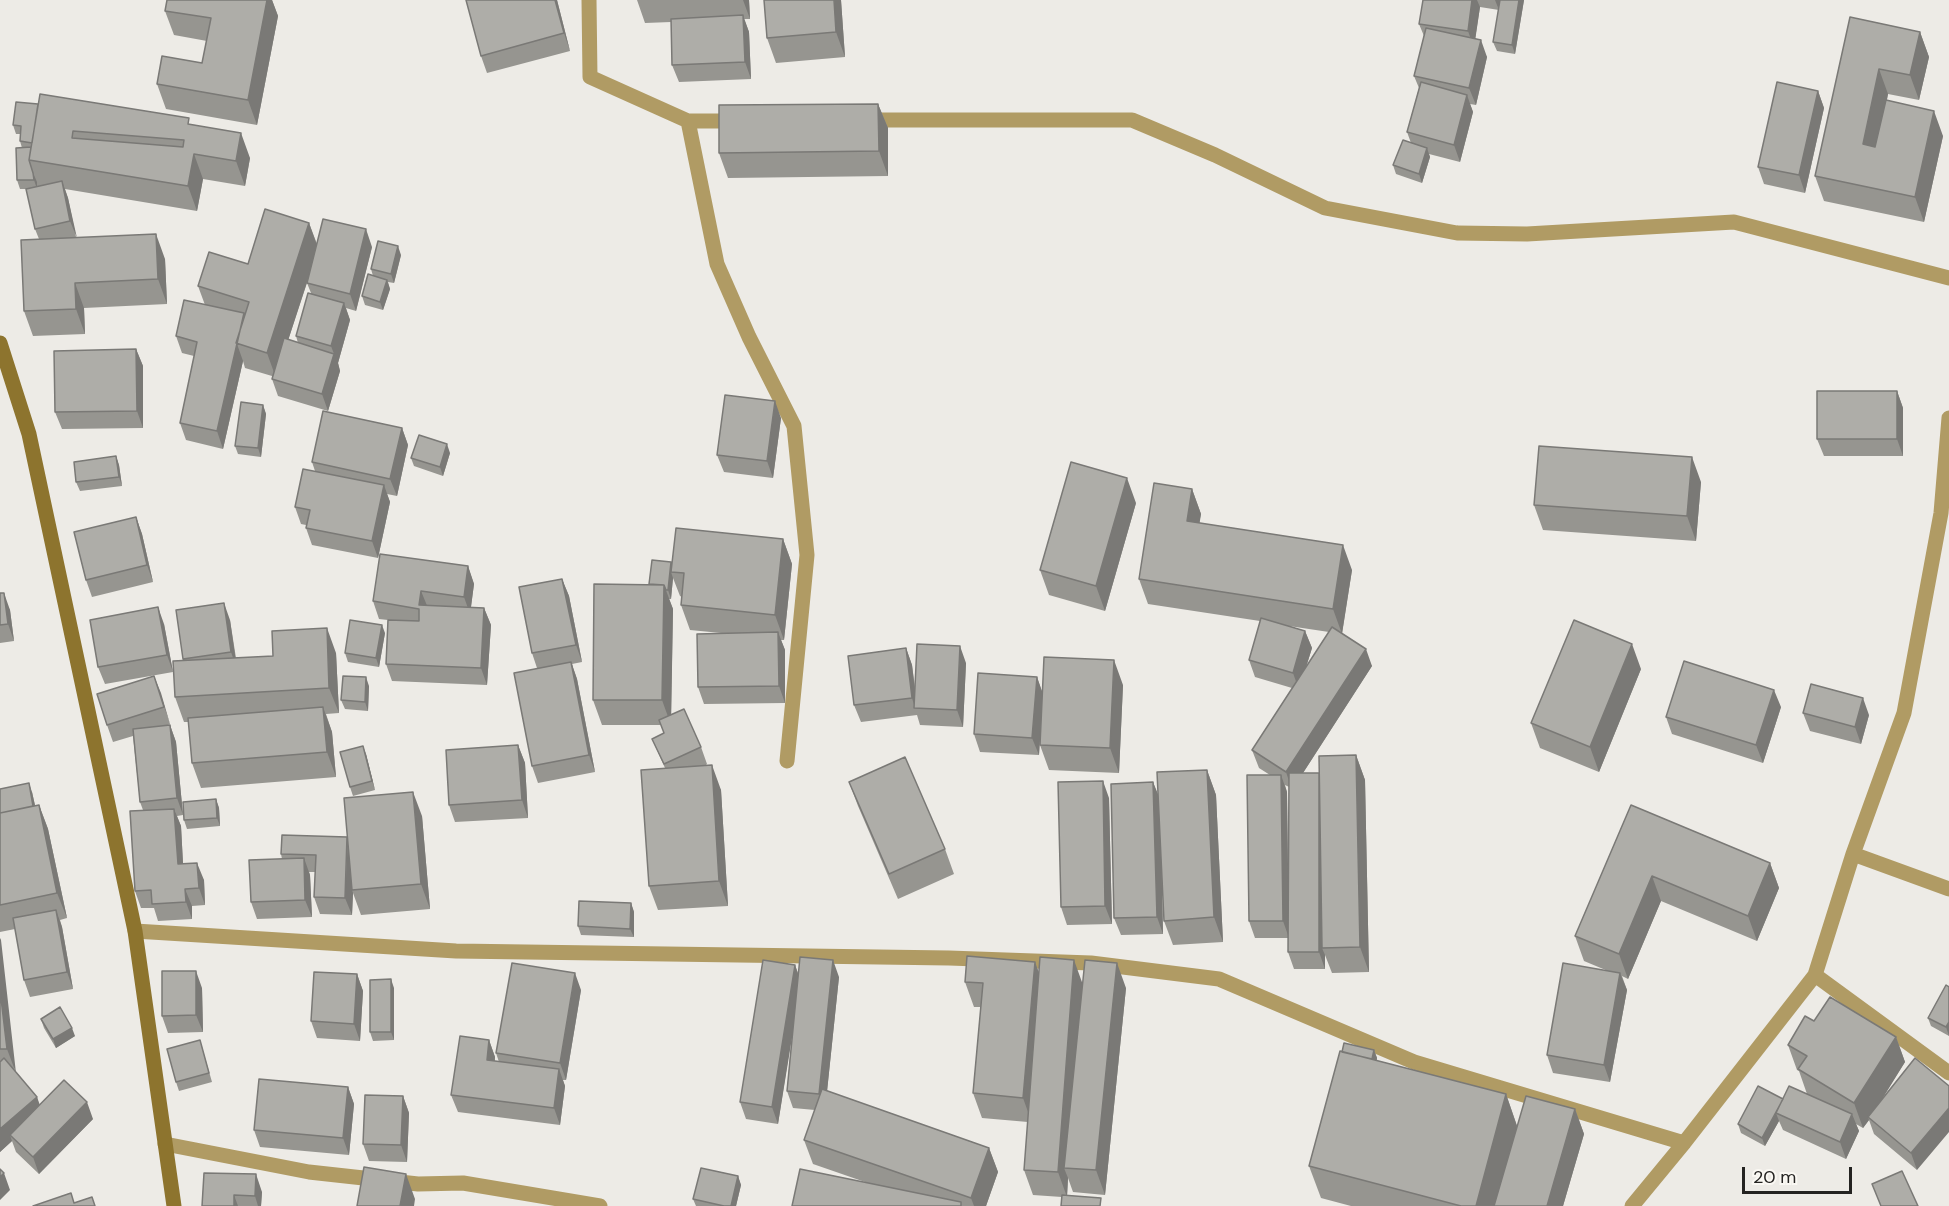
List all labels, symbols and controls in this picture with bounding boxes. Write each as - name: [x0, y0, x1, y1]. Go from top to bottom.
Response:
- scale bar: [1745, 1155, 1854, 1193]
- text: 20 m: [1753, 1165, 1796, 1189]

